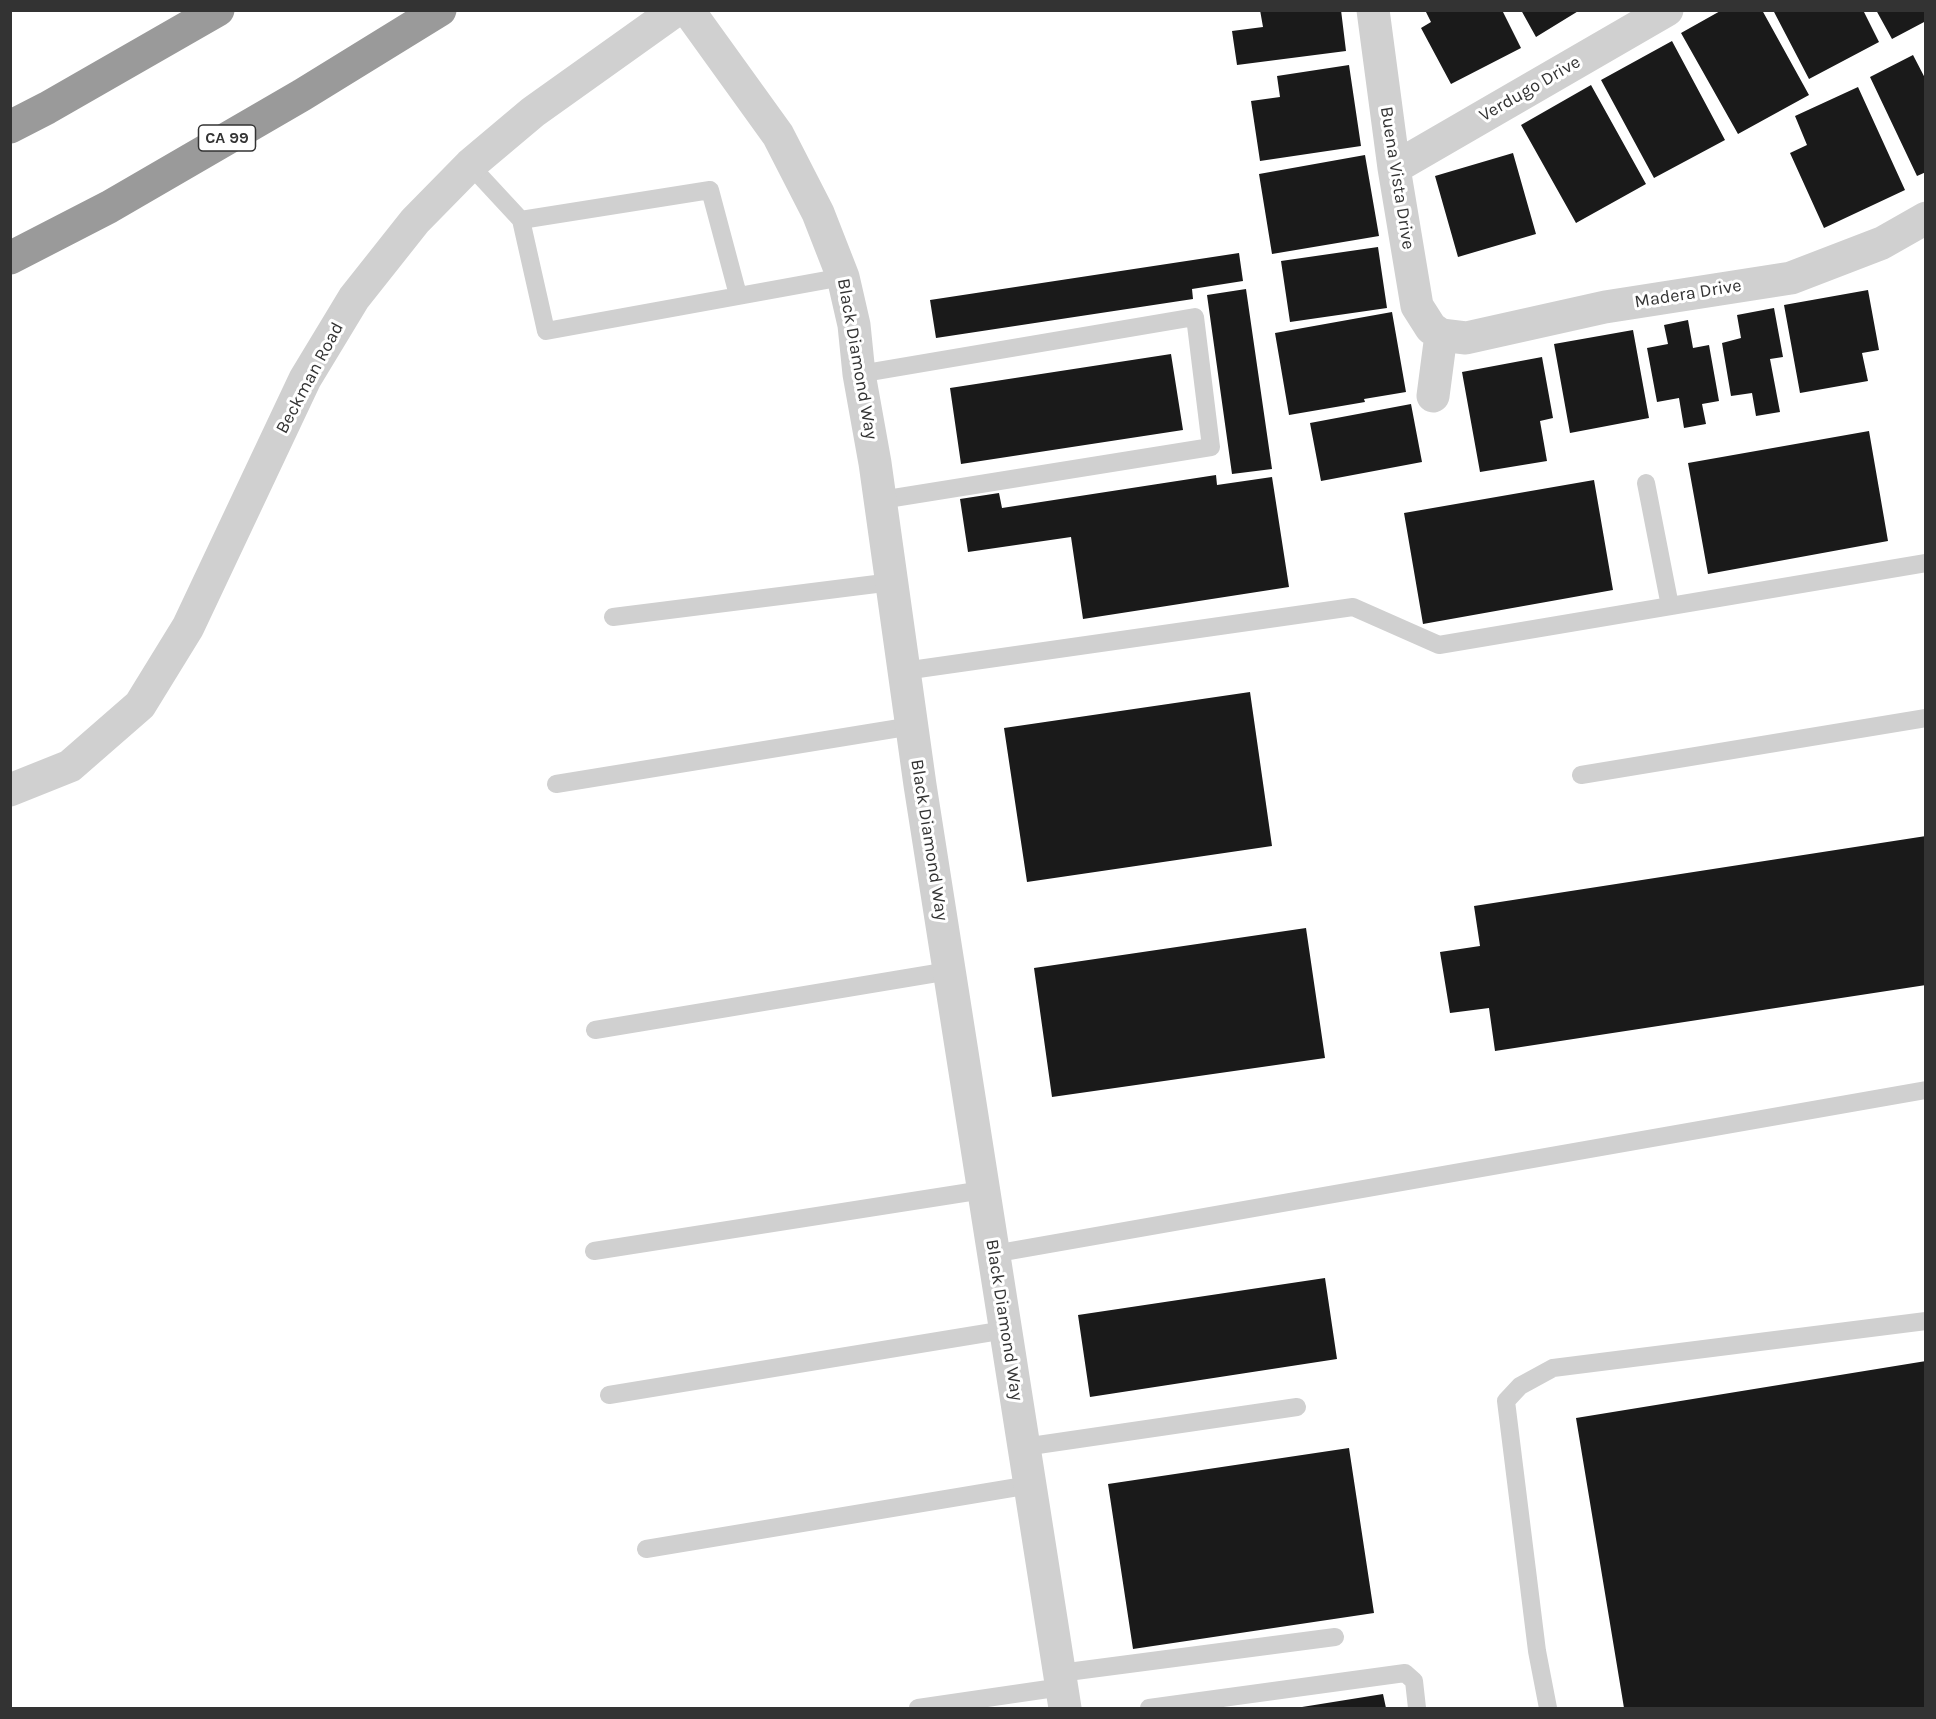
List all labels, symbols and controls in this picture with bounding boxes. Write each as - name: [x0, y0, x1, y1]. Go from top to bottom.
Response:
- street label: Verdugo Drive: [1476, 51, 1584, 127]
- street label: Buena Vista Drive: [1375, 105, 1419, 251]
- road number: CA 99: [198, 125, 256, 151]
- street label: Madera Drive: [1633, 275, 1743, 313]
- street label: Black Diamond Way: [832, 277, 882, 441]
- street label: Beckman Road: [272, 319, 348, 437]
- street label: Black Diamond Way: [906, 758, 952, 922]
- street label: Black Diamond Way: [981, 1238, 1027, 1402]

